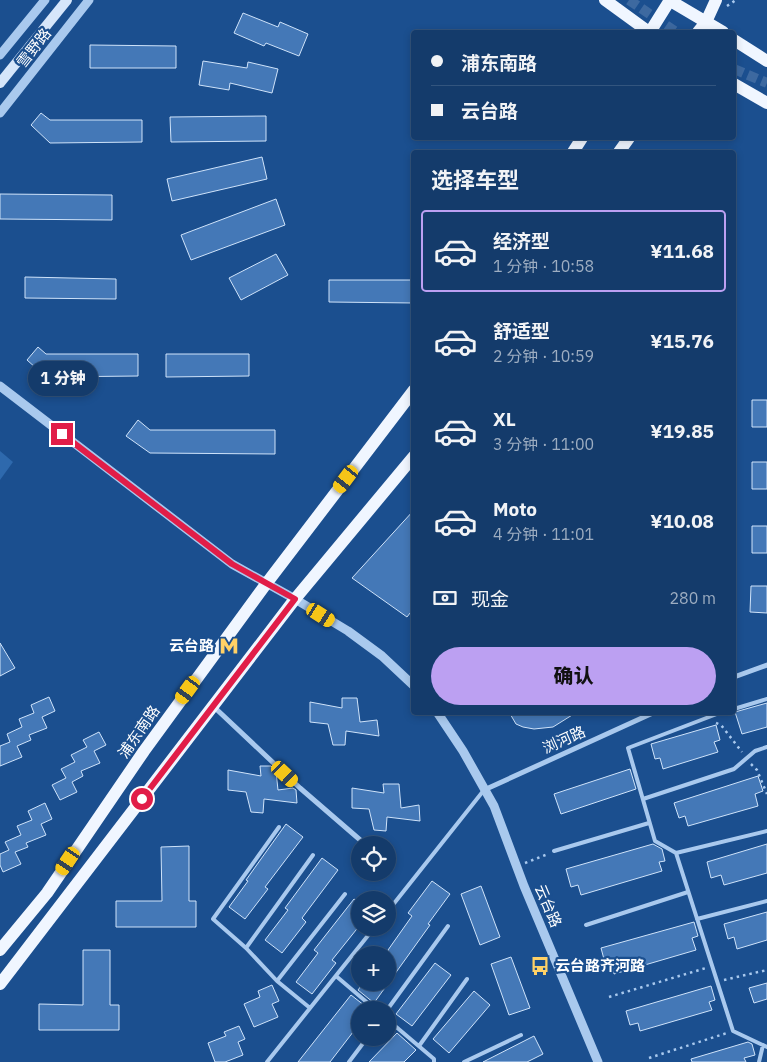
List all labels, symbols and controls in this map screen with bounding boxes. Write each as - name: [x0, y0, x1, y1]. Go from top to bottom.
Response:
- street label: 雪野路: [12, 24, 55, 71]
- text: 浦东南路: [461, 51, 537, 75]
- text: 云台路: [461, 99, 518, 123]
- text: 选择车型: [431, 165, 519, 194]
- icon: car: [433, 229, 478, 274]
- text: 经济型: [493, 229, 550, 253]
- text: ¥11.68: [650, 239, 714, 263]
- text: 1 分钟 · 10:58: [493, 256, 594, 276]
- icon: car: [433, 319, 478, 364]
- text: 舒适型: [493, 319, 550, 343]
- text: ¥15.76: [650, 329, 714, 353]
- text: 2 分钟 · 10:59: [493, 346, 594, 366]
- callout: 1 分钟: [27, 362, 97, 396]
- text: 1 分钟: [40, 368, 86, 388]
- text: XL: [493, 407, 516, 431]
- icon: car: [433, 409, 478, 454]
- text: ¥19.85: [650, 419, 714, 443]
- route end: [51, 423, 73, 445]
- text: 3 分钟 · 11:00: [493, 434, 594, 454]
- car: [330, 463, 361, 495]
- text: Moto: [493, 497, 537, 521]
- icon: car: [433, 499, 478, 544]
- text: ¥10.08: [650, 509, 714, 533]
- text: 4 分钟 · 11:01: [493, 524, 594, 544]
- icon: cash: [431, 584, 459, 612]
- text: 现金: [471, 587, 509, 611]
- text: 280 m: [669, 588, 716, 608]
- car: [304, 601, 337, 629]
- metro station icon: 云台路: [218, 635, 240, 657]
- place label: 云台路: [169, 636, 214, 655]
- button: 确认: [431, 647, 716, 705]
- car: [173, 673, 202, 707]
- street label: 浦东南路: [114, 702, 164, 762]
- street label: 浏河路: [539, 722, 588, 757]
- car: [268, 758, 301, 790]
- route start: [131, 788, 153, 810]
- map controls: [351, 836, 396, 1046]
- button: locate: [351, 836, 396, 881]
- car: [53, 844, 82, 878]
- street label: 云台路: [531, 881, 566, 930]
- button: layers: [351, 891, 396, 936]
- button: +: [351, 946, 396, 991]
- bus stop icon: 云台路齐河路: [529, 955, 551, 977]
- place label: 云台路齐河路: [555, 956, 645, 975]
- button: −: [351, 1001, 396, 1046]

